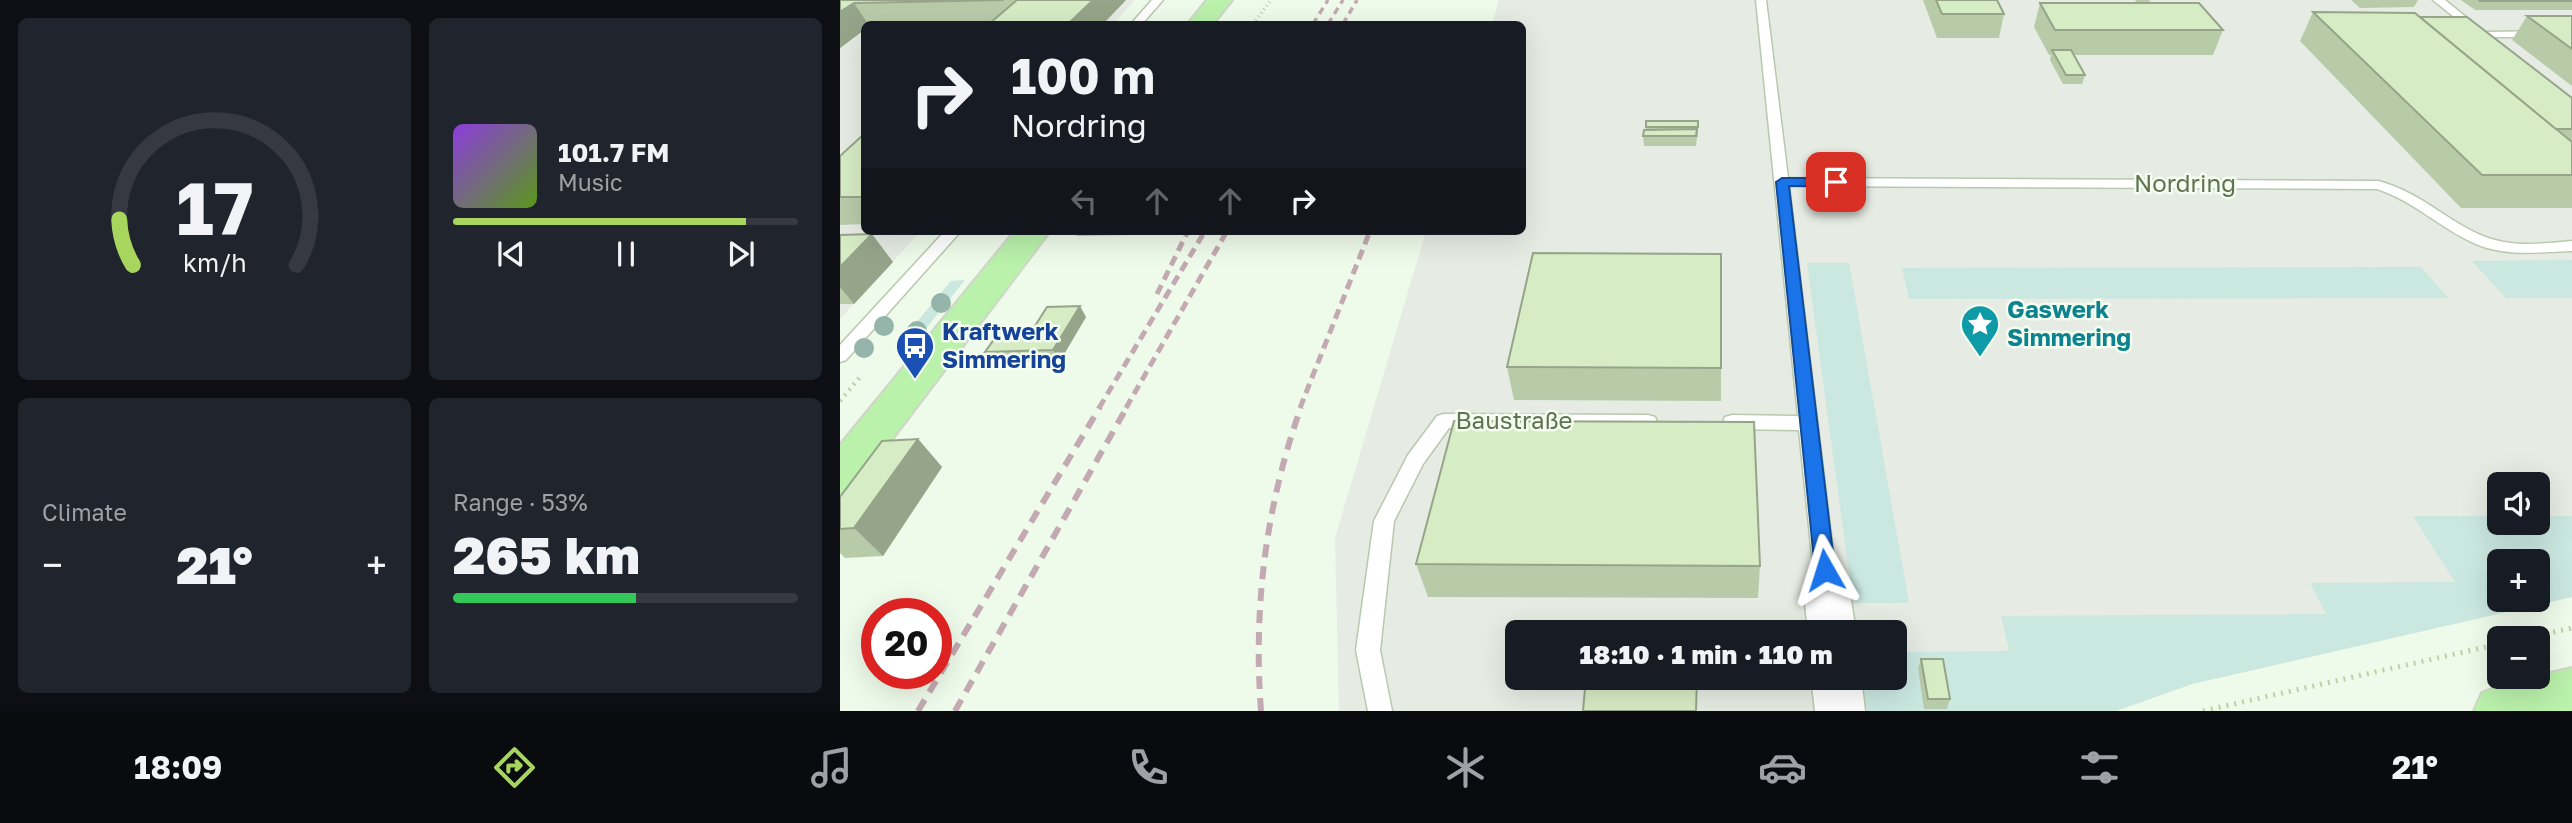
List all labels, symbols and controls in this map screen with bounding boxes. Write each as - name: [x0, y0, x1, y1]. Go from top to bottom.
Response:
- text: 100 m: [1011, 46, 1155, 105]
- icon: right: [896, 49, 987, 140]
- text: Nordring: [1011, 106, 1147, 144]
- text: 101.7 FM: [558, 137, 669, 168]
- pin: [1806, 152, 1866, 212]
- icon: arrive: [1817, 163, 1855, 201]
- text: 17: [176, 164, 253, 251]
- text: Music: [558, 168, 623, 196]
- street label: Nordring: [2134, 168, 2236, 197]
- icon: left: [1065, 182, 1103, 220]
- icon: ahead: [1138, 182, 1176, 220]
- icon: ahead: [1211, 182, 1249, 220]
- icon: right: [1284, 182, 1322, 220]
- icon: previous: [492, 235, 530, 273]
- icon: pause: [607, 235, 645, 273]
- icon: next: [722, 235, 760, 273]
- text: km/h: [183, 247, 246, 278]
- place label: Gaswerk Simmering: [2007, 294, 2131, 351]
- place icon: Gaswerk Simmering: [1959, 303, 2001, 358]
- place label: Kraftwerk Simmering: [942, 316, 1066, 373]
- bus stop icon: Kraftwerk Simmering: [894, 325, 936, 380]
- street label: Baustraße: [1456, 405, 1573, 434]
- map controls: [2487, 472, 2550, 689]
- button: sound: [2487, 472, 2550, 535]
- text: Range · 53%: [453, 488, 588, 516]
- text: Climate: [42, 498, 127, 526]
- text: 265 km: [453, 523, 640, 585]
- text: 21°: [176, 533, 253, 595]
- position arrow: [1788, 533, 1862, 607]
- text: −: [42, 542, 63, 587]
- text: +: [366, 542, 387, 587]
- button: +: [2487, 549, 2550, 612]
- speed limit sign: 20: [861, 598, 952, 689]
- button: −: [2487, 626, 2550, 689]
- text: 18:10 · 1 min · 110 m: [1579, 639, 1833, 670]
- icon: directions: [490, 743, 539, 792]
- icon: music: [807, 743, 856, 792]
- icon: phone: [1124, 743, 1173, 792]
- icon: climate: [1441, 743, 1490, 792]
- icon: car: [1758, 743, 1807, 792]
- icon: filters: [2075, 743, 2124, 792]
- text: 18:09: [134, 748, 222, 786]
- text: 21°: [2392, 748, 2438, 786]

